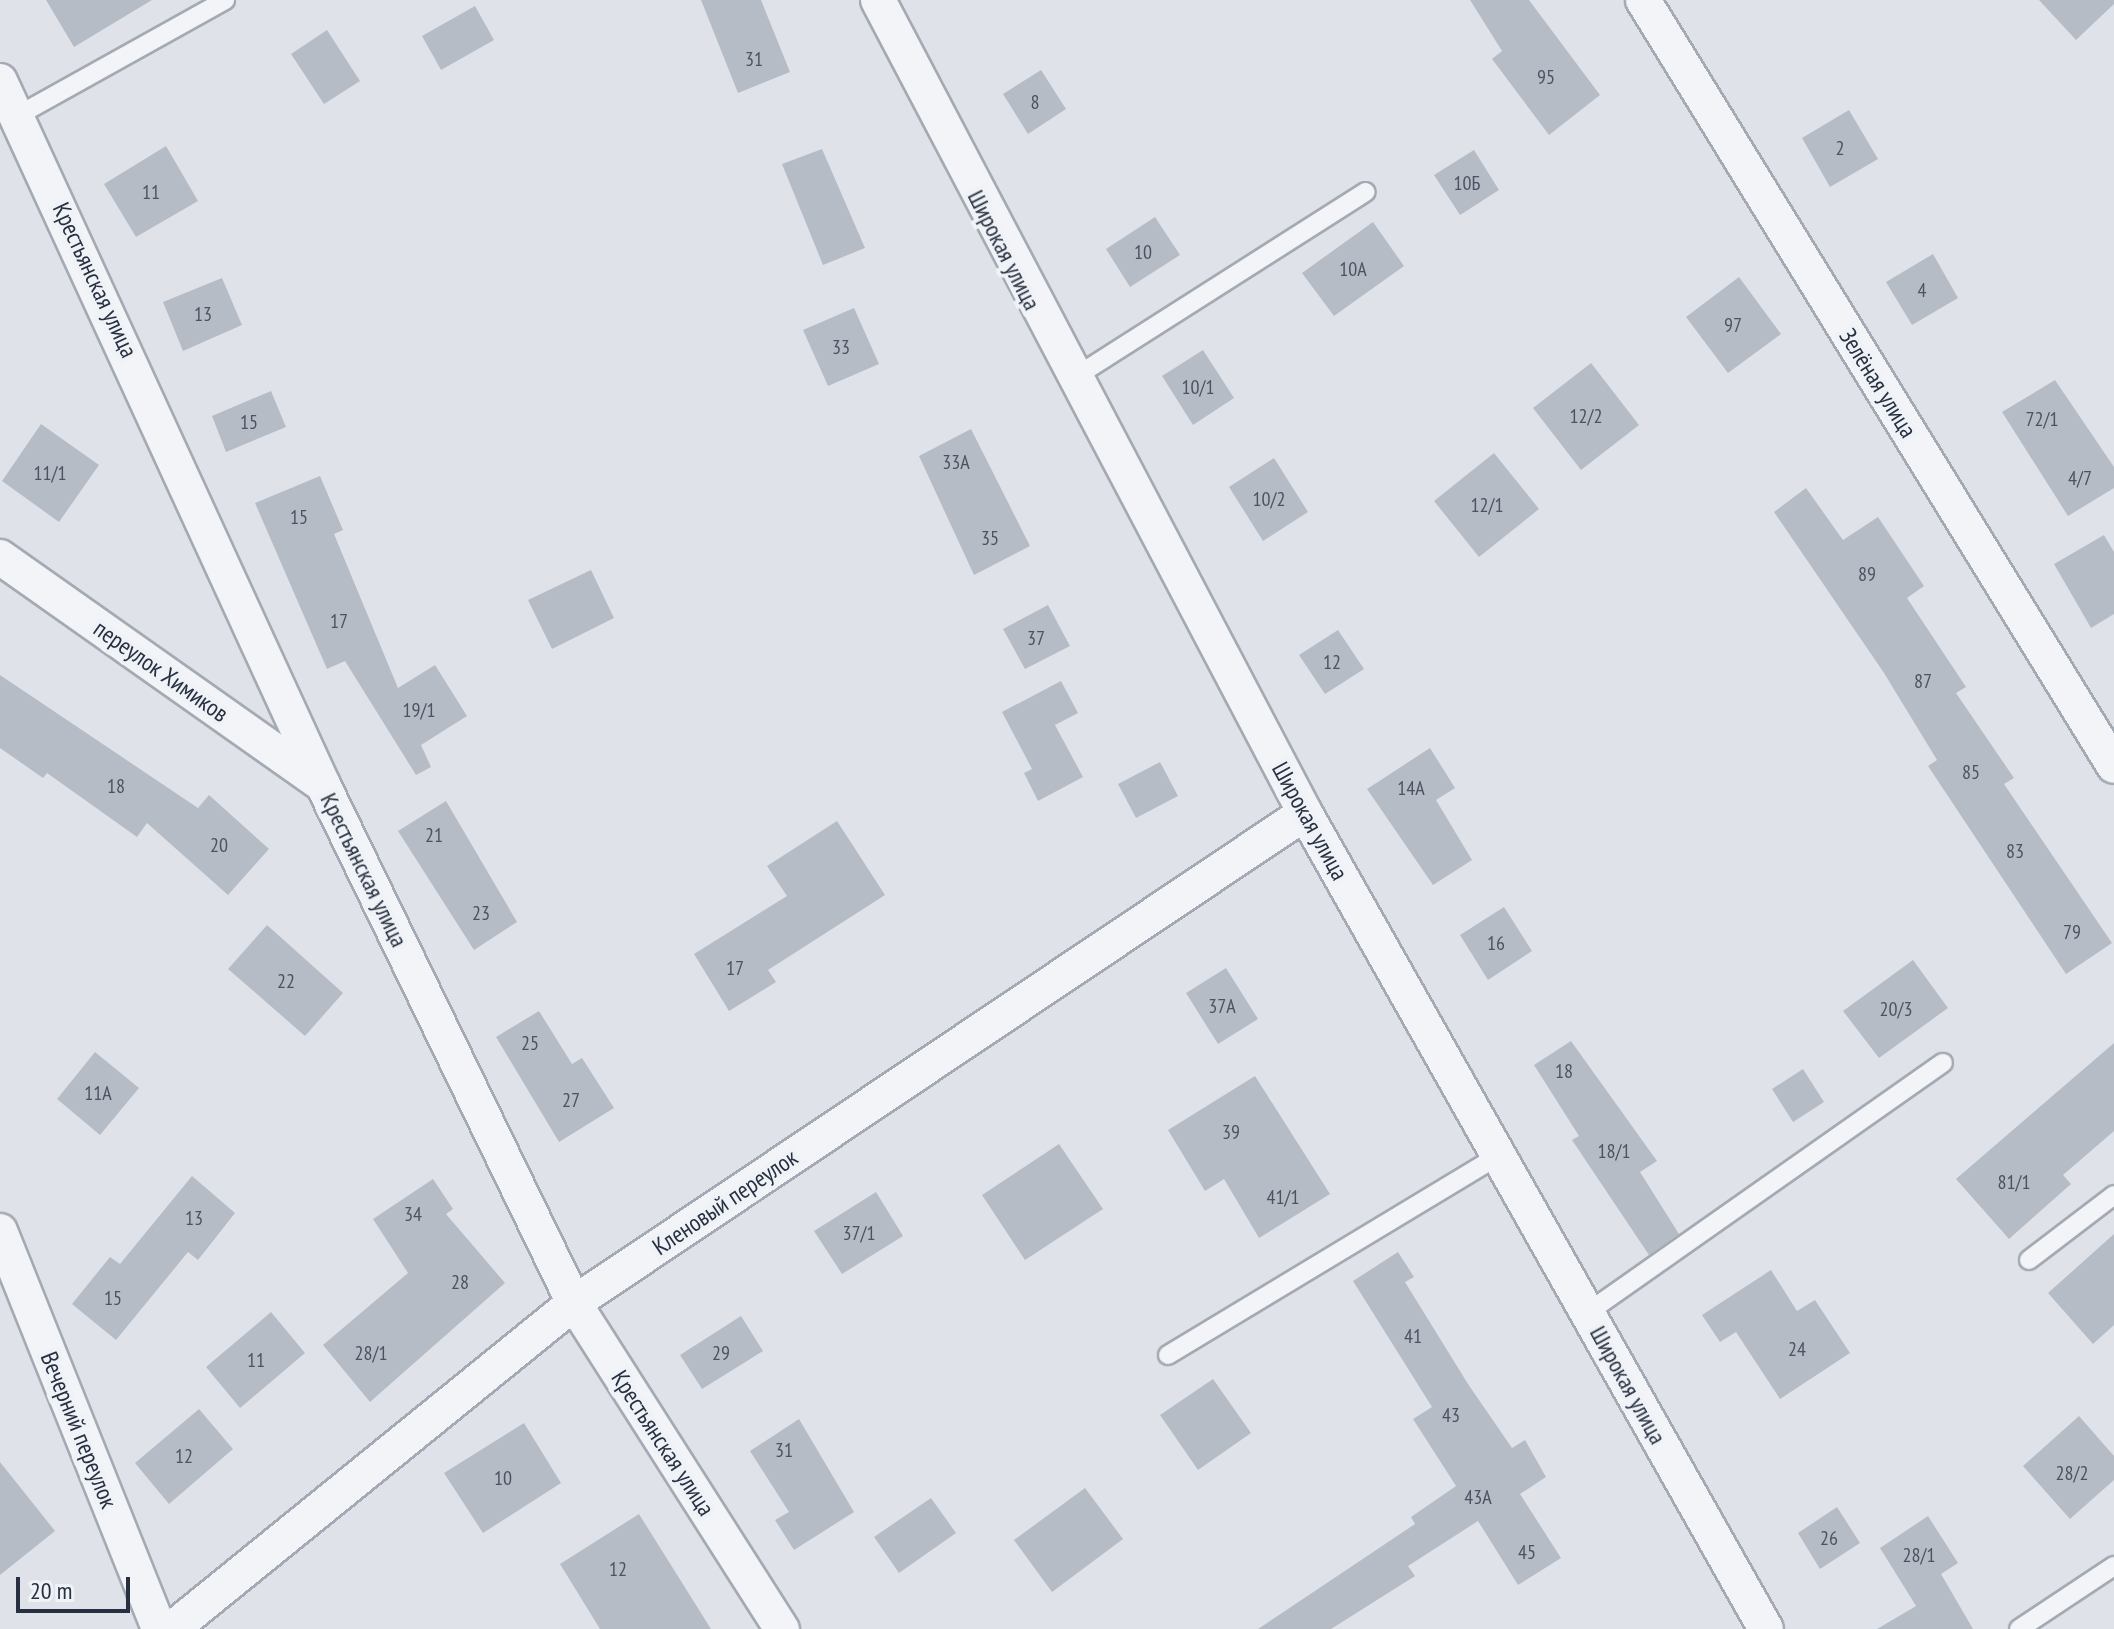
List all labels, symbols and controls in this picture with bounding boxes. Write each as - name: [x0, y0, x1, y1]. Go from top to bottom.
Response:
- house number: 31: [745, 47, 763, 71]
- house number: 95: [1537, 65, 1555, 89]
- house number: 8: [1031, 90, 1039, 114]
- house number: 2: [1836, 136, 1844, 160]
- house number: 10Б: [1454, 171, 1480, 195]
- house number: 11: [142, 180, 160, 204]
- street label: Широкая улица: [962, 185, 1046, 315]
- street label: Крестьянская улица: [46, 198, 144, 362]
- house number: 10: [1134, 240, 1152, 264]
- house number: 10А: [1339, 257, 1367, 281]
- house number: 4: [1918, 278, 1926, 302]
- house number: 13: [194, 302, 212, 326]
- house number: 97: [1724, 313, 1742, 337]
- street label: Зелёная улица: [1833, 323, 1923, 443]
- house number: 33: [832, 335, 850, 359]
- house number: 10/1: [1182, 375, 1214, 399]
- house number: 12/2: [1570, 404, 1602, 428]
- house number: 72/1: [2026, 407, 2058, 431]
- house number: 15: [240, 410, 258, 434]
- house number: 33А: [942, 450, 970, 474]
- house number: 11/1: [34, 461, 66, 485]
- house number: 4/7: [2068, 466, 2092, 490]
- house number: 10/2: [1253, 487, 1285, 511]
- house number: 12/1: [1471, 493, 1503, 517]
- house number: 15: [290, 505, 308, 529]
- house number: 35: [981, 526, 999, 550]
- house number: 89: [1858, 562, 1876, 586]
- house number: 17: [330, 609, 348, 633]
- street label: переулок Химиков: [88, 614, 234, 728]
- house number: 37: [1027, 626, 1045, 650]
- house number: 12: [1323, 650, 1341, 674]
- house number: 87: [1914, 669, 1932, 693]
- house number: 19/1: [403, 698, 435, 722]
- street label: Широкая улица: [1266, 757, 1354, 885]
- house number: 85: [1962, 760, 1980, 784]
- house number: 18: [107, 774, 125, 798]
- house number: 14А: [1397, 776, 1425, 800]
- street label: Крестьянская улица: [314, 788, 414, 952]
- house number: 21: [425, 823, 443, 847]
- house number: 20: [210, 833, 228, 857]
- house number: 83: [2006, 839, 2024, 863]
- house number: 23: [472, 901, 490, 925]
- house number: 79: [2063, 920, 2081, 944]
- house number: 16: [1487, 931, 1505, 955]
- house number: 17: [726, 956, 744, 980]
- house number: 22: [277, 969, 295, 993]
- house number: 37А: [1208, 994, 1236, 1018]
- house number: 20/3: [1880, 997, 1912, 1021]
- house number: 25: [521, 1031, 539, 1055]
- house number: 18: [1555, 1059, 1573, 1083]
- house number: 11А: [84, 1081, 112, 1105]
- house number: 27: [562, 1088, 580, 1112]
- house number: 39: [1222, 1120, 1240, 1144]
- house number: 18/1: [1598, 1139, 1630, 1163]
- street label: Кленовый переулок: [647, 1143, 803, 1261]
- house number: 81/1: [1998, 1170, 2030, 1194]
- house number: 41/1: [1267, 1185, 1299, 1209]
- house number: 34: [404, 1202, 422, 1226]
- house number: 13: [185, 1206, 203, 1230]
- house number: 37/1: [843, 1221, 875, 1245]
- house number: 28: [451, 1270, 469, 1294]
- house number: 15: [104, 1286, 122, 1310]
- street label: Широкая улица: [1584, 1321, 1672, 1449]
- house number: 41: [1404, 1324, 1422, 1348]
- house number: 24: [1788, 1337, 1806, 1361]
- house number: 28/1: [355, 1341, 387, 1365]
- house number: 29: [712, 1341, 730, 1365]
- street label: Вечерний переулок: [35, 1348, 123, 1512]
- house number: 11: [247, 1348, 265, 1372]
- street label: Крестьянская улица: [605, 1365, 721, 1521]
- house number: 43: [1442, 1403, 1460, 1427]
- house number: 31: [775, 1438, 793, 1462]
- house number: 12: [175, 1444, 193, 1468]
- house number: 28/2: [2056, 1461, 2088, 1485]
- house number: 10: [494, 1466, 512, 1490]
- house number: 43А: [1464, 1485, 1492, 1509]
- house number: 26: [1820, 1526, 1838, 1550]
- house number: 45: [1518, 1540, 1536, 1564]
- house number: 28/1: [1903, 1543, 1935, 1567]
- house number: 12: [609, 1557, 627, 1581]
- scale bar: [20, 1561, 134, 1611]
- text: 20 m: [30, 1575, 72, 1606]

